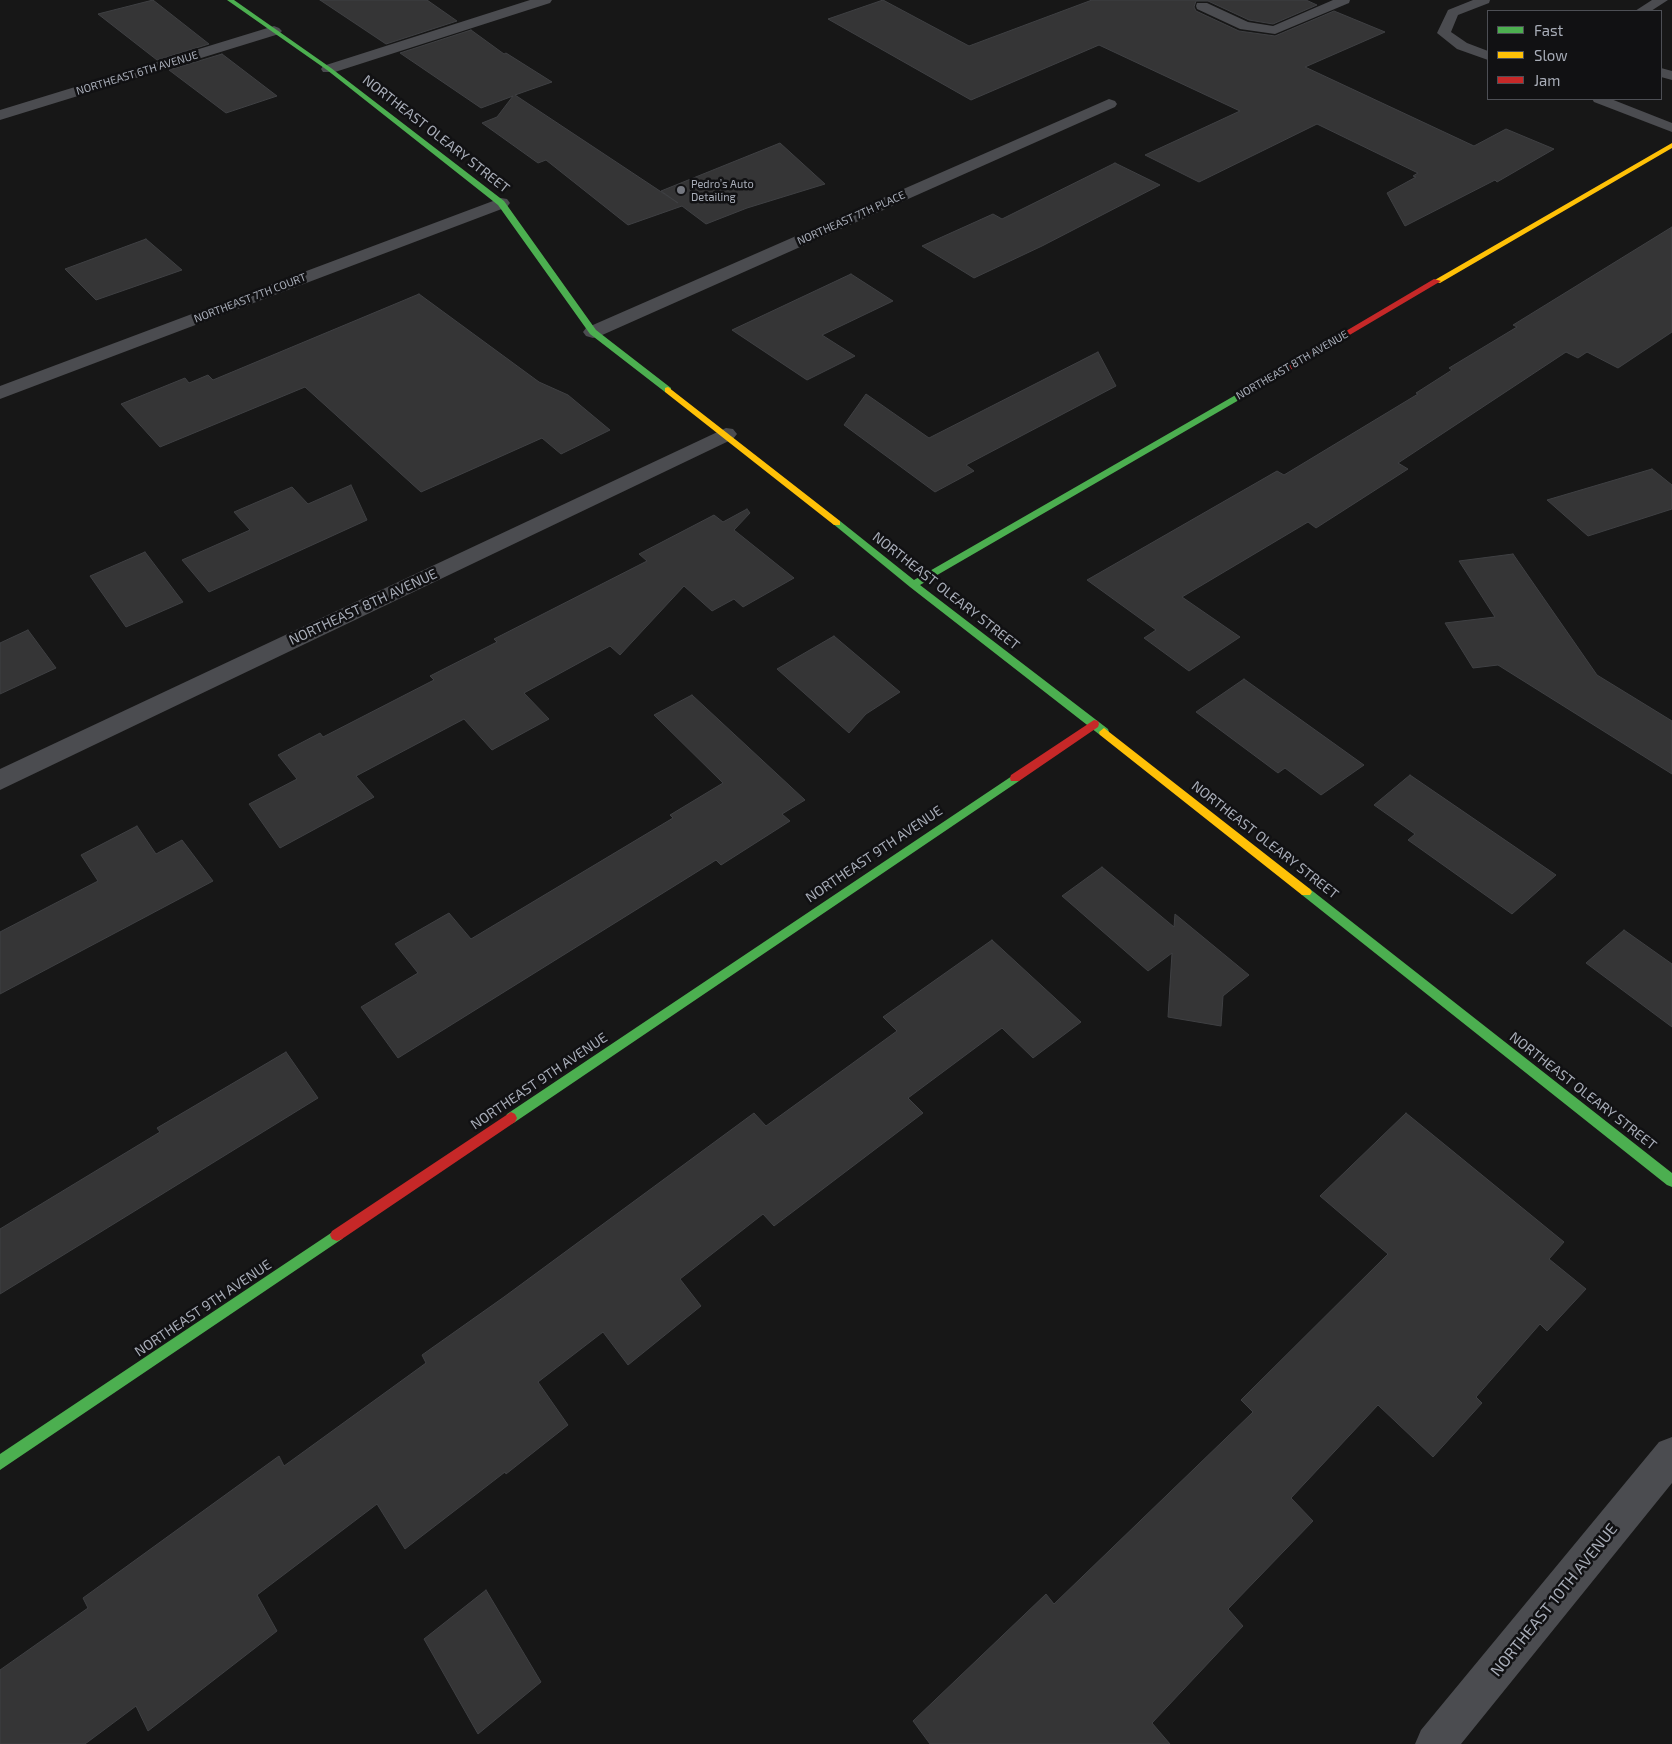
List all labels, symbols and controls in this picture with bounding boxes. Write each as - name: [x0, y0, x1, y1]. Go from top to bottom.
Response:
- legend: [1487, 10, 1662, 100]
- text: Fast: [1534, 21, 1563, 39]
- text: Slow: [1534, 46, 1568, 64]
- street label: NORTHEAST 6TH AVENUE: [75, 48, 199, 98]
- street label: NORTHEAST OLEARY STREET: [359, 71, 513, 197]
- text: Jam: [1534, 71, 1560, 89]
- place label: Pedro’s Auto Detailing: [691, 177, 754, 203]
- marker: Pedro’s Auto Detailing: [675, 184, 687, 196]
- street label: NORTHEAST 7TH PLACE: [795, 188, 907, 248]
- street label: NORTHEAST 7TH COURT: [192, 270, 308, 326]
- street label: NORTHEAST 8TH AVENUE: [1234, 328, 1350, 402]
- street label: NORTHEAST OLEARY STREET: [869, 528, 1023, 654]
- street label: NORTHEAST 8TH AVENUE: [286, 565, 440, 649]
- street label: NORTHEAST OLEARY STREET: [1188, 777, 1342, 903]
- street label: NORTHEAST 9TH AVENUE: [803, 802, 945, 906]
- street label: NORTHEAST OLEARY STREET: [1506, 1028, 1660, 1154]
- street label: NORTHEAST 9TH AVENUE: [468, 1029, 610, 1133]
- street label: NORTHEAST 9TH AVENUE: [132, 1256, 274, 1360]
- street label: NORTHEAST 10TH AVENUE: [1486, 1520, 1622, 1680]

